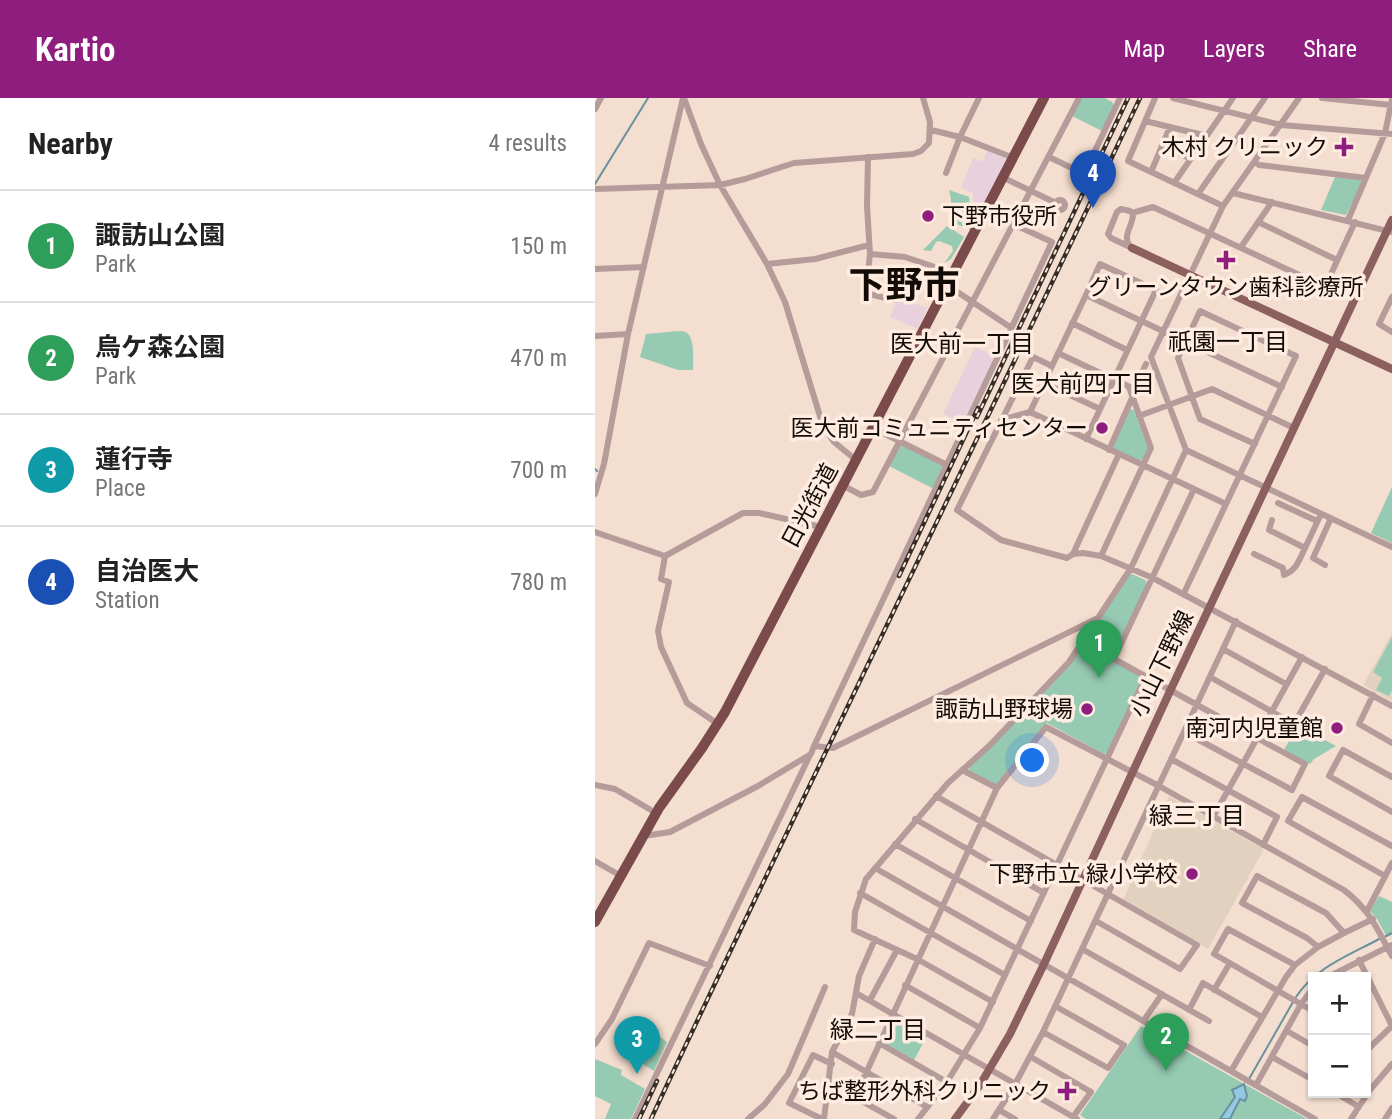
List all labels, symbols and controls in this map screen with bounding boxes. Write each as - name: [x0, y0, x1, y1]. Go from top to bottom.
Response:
- text: Kartio: [35, 30, 115, 69]
- text: Map: [1124, 35, 1165, 63]
- text: Layers: [1203, 35, 1265, 63]
- text: Share: [1303, 35, 1357, 63]
- text: Nearby: [28, 126, 113, 161]
- text: 4 results: [489, 130, 567, 157]
- place label: 木村 クリニック: [1162, 134, 1328, 161]
- marker: 木村 クリニック: [1334, 137, 1354, 157]
- pin: 4: [1070, 150, 1116, 208]
- place label: 下野市役所: [942, 203, 1057, 230]
- marker: 下野市役所: [920, 208, 936, 224]
- text: 諏訪山公園: [95, 220, 225, 250]
- text: 1: [45, 233, 57, 260]
- text: 150 m: [510, 233, 567, 260]
- marker: グリーンタウン歯科診療所: [1216, 250, 1236, 270]
- text: Park: [95, 251, 136, 278]
- district label: 下野市: [849, 264, 960, 307]
- place label: グリーンタウン歯科診療所: [1089, 274, 1363, 301]
- district label: 祇園一丁目: [1168, 328, 1288, 356]
- district label: 医大前一丁目: [890, 330, 1034, 358]
- text: 烏ケ森公園: [95, 332, 225, 362]
- text: 2: [45, 345, 57, 372]
- text: 470 m: [510, 345, 567, 372]
- text: Park: [95, 363, 136, 390]
- district label: 医大前四丁目: [1011, 370, 1155, 398]
- place label: 医大前コミュニティセンター: [790, 415, 1088, 442]
- marker: 医大前コミュニティセンター: [1094, 420, 1110, 436]
- text: 蓮行寺: [95, 444, 173, 474]
- text: 3: [45, 457, 57, 484]
- text: 700 m: [510, 457, 567, 484]
- street label: 日光街道: [776, 459, 844, 553]
- text: Place: [95, 475, 145, 502]
- text: 自治医大: [95, 556, 199, 586]
- text: 4: [45, 569, 57, 596]
- text: 780 m: [510, 569, 567, 596]
- text: Station: [95, 587, 160, 614]
- street label: 小山下野線: [1125, 606, 1199, 722]
- pin: 1: [1076, 620, 1122, 678]
- place label: 諏訪山野球場: [935, 696, 1073, 723]
- marker: 諏訪山野球場: [1079, 701, 1095, 717]
- place label: 南河内児童館: [1185, 715, 1323, 742]
- marker: 南河内児童館: [1329, 720, 1345, 736]
- your location: [1015, 743, 1049, 777]
- district label: 緑三丁目: [1149, 802, 1245, 830]
- place label: 下野市立 緑小学校: [989, 861, 1178, 888]
- marker: 下野市立 緑小学校: [1184, 866, 1200, 882]
- map controls: [1308, 972, 1371, 1098]
- button: +: [1308, 972, 1371, 1035]
- pin: 2: [1143, 1013, 1189, 1071]
- pin: 3: [614, 1016, 660, 1074]
- district label: 緑二丁目: [830, 1016, 926, 1044]
- button: −: [1308, 1035, 1371, 1098]
- place label: ちば整形外科クリニック: [798, 1078, 1051, 1105]
- marker: ちば整形外科クリニック: [1057, 1081, 1077, 1101]

